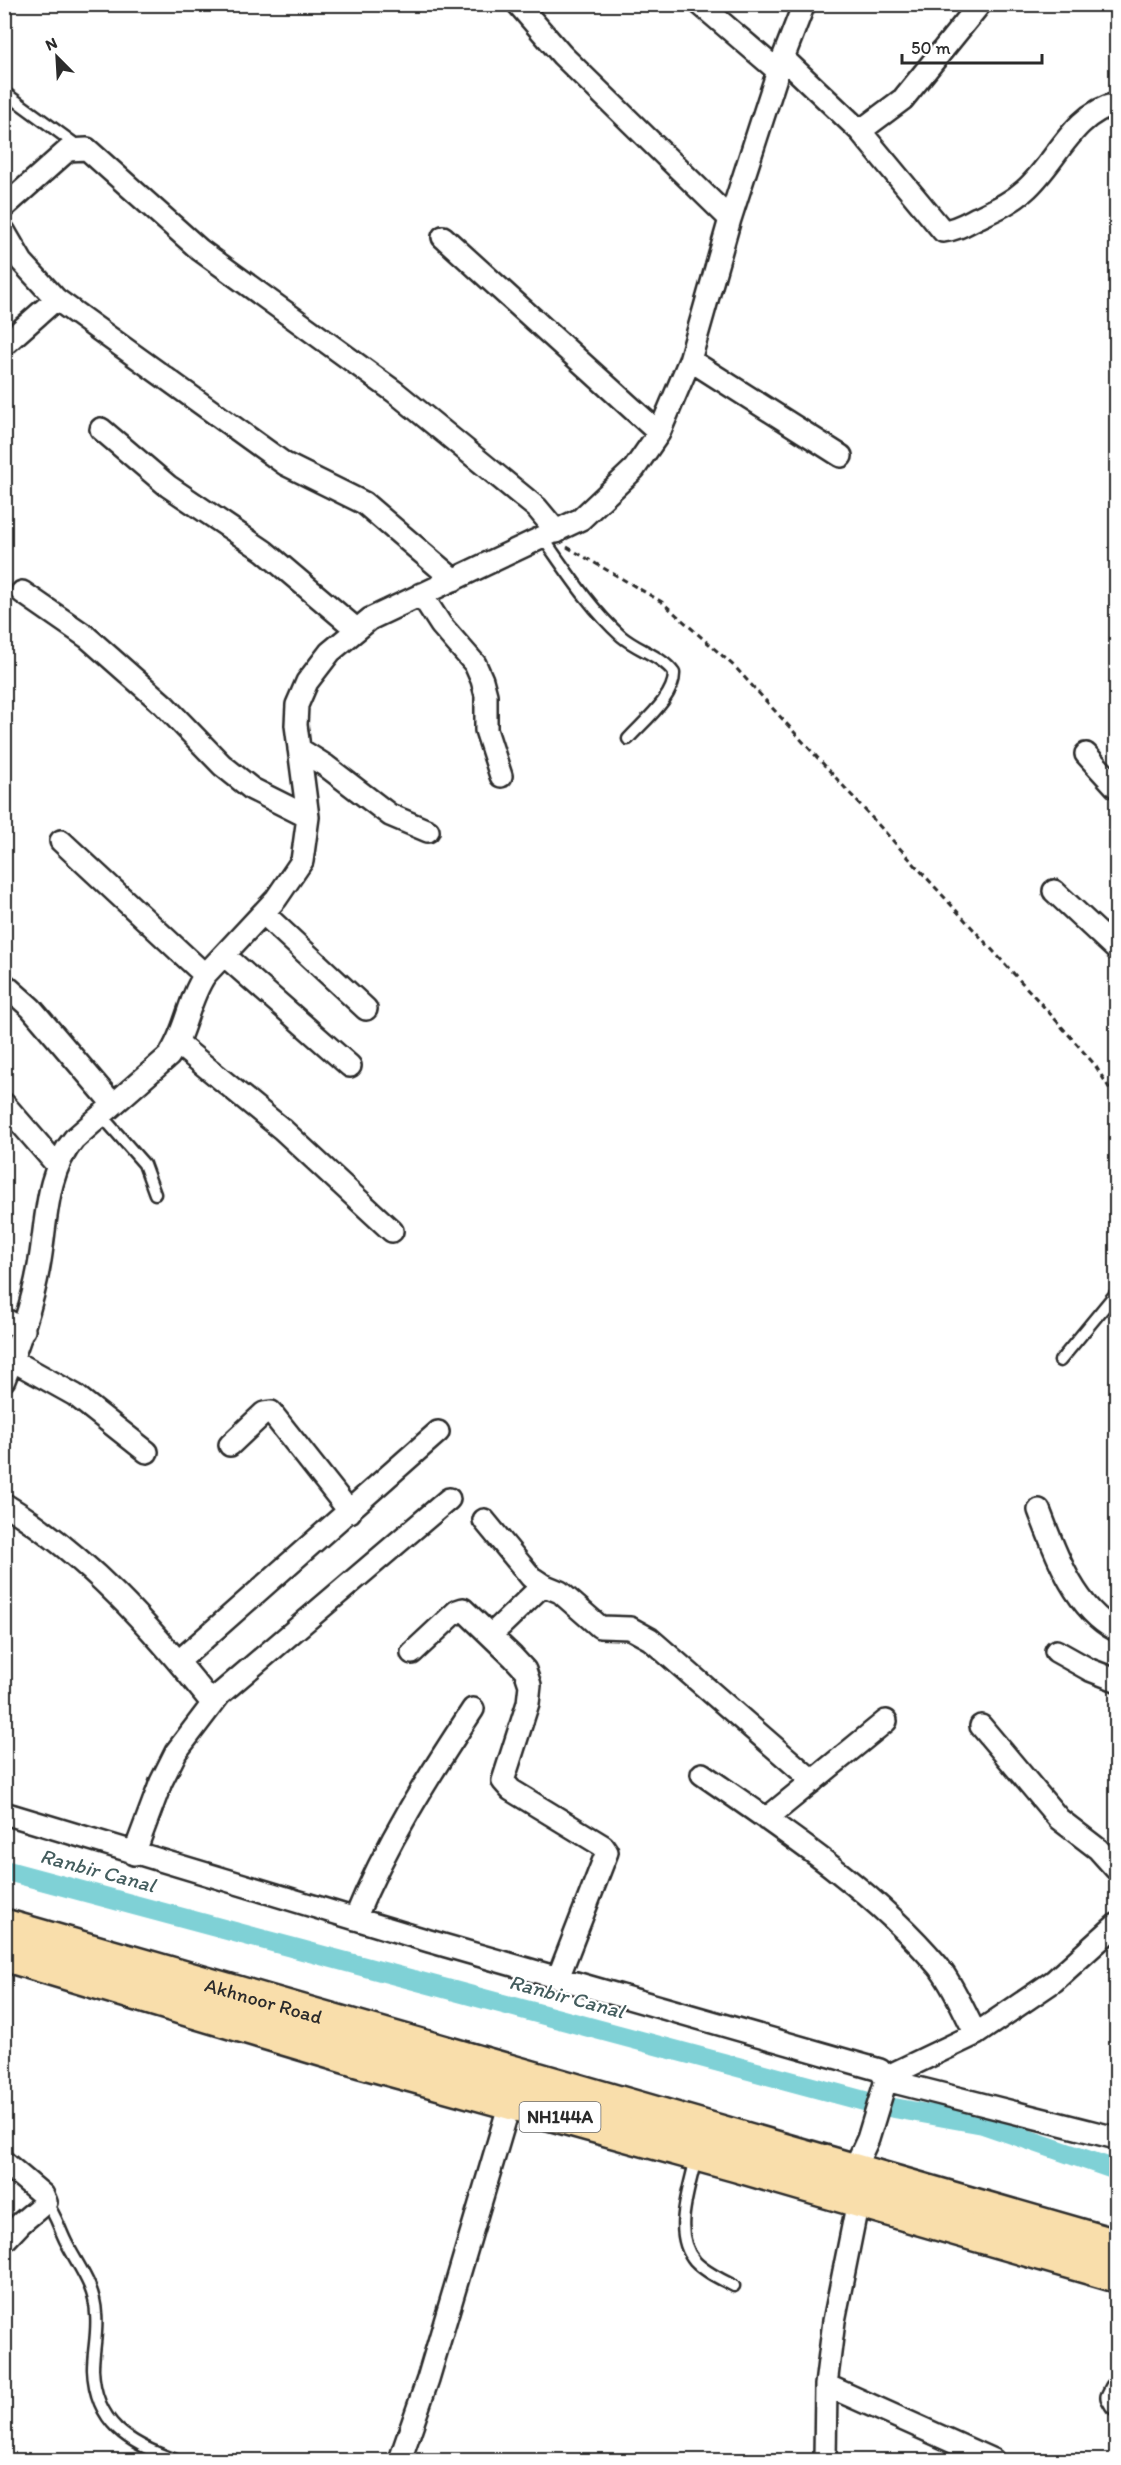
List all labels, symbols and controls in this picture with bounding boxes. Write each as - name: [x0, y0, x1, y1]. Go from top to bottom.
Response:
- north arrow: [27, 27, 87, 87]
- scale bar: [902, 27, 1042, 65]
- text: N: [42, 33, 60, 55]
- text: 50 m: [911, 37, 951, 59]
- water label: Ranbir Canal: [38, 1843, 160, 1898]
- water label: Ranbir Canal: [507, 1969, 629, 2024]
- street label: Akhnoor Road: [202, 1972, 325, 2029]
- road number: NH144A: [520, 2102, 600, 2132]

